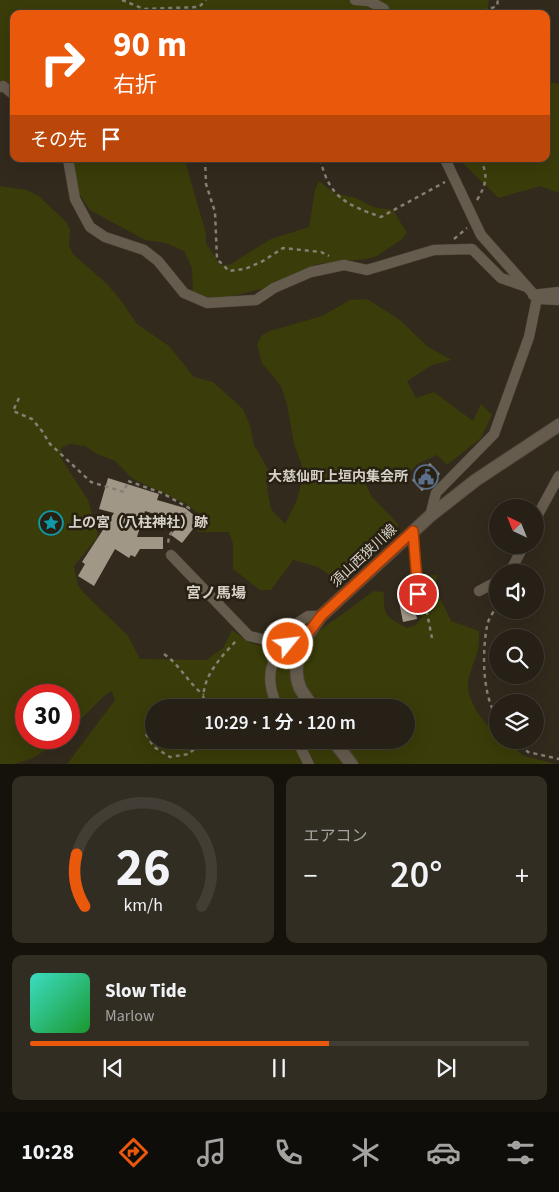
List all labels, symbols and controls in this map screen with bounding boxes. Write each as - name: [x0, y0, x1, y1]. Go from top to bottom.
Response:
- text: 90 m: [113, 20, 187, 70]
- icon: right: [30, 30, 95, 95]
- text: 右折: [113, 69, 157, 101]
- icon: arrive: [97, 125, 125, 153]
- text: その先: [30, 127, 87, 154]
- public building icon: 大慈仙町上垣内集会所: [413, 464, 439, 490]
- place label: 大慈仙町上垣内集会所: [268, 467, 408, 487]
- north arrow: [489, 499, 544, 554]
- map controls: [489, 499, 544, 749]
- place icon: 上の宮（八柱神社）跡: [38, 510, 64, 536]
- place label: 上の宮（八柱神社）跡: [68, 513, 208, 533]
- street label: 須山西狭川線: [326, 520, 402, 592]
- button: sound: [489, 564, 544, 619]
- pin: [397, 573, 439, 615]
- icon: arrive: [404, 580, 432, 608]
- district label: 宮ノ馬場: [186, 583, 246, 604]
- position arrow: [261, 617, 313, 669]
- button: search: [489, 629, 544, 684]
- speed limit sign: 30: [15, 684, 80, 749]
- button: layers: [489, 694, 544, 749]
- text: 10:29 · 1 分 · 120 m: [204, 710, 356, 737]
- text: エアコン: [304, 825, 368, 847]
- text: 26: [115, 832, 170, 906]
- text: 20°: [390, 848, 442, 902]
- text: −: [304, 856, 317, 896]
- text: +: [515, 856, 529, 896]
- text: km/h: [123, 893, 163, 918]
- text: Slow Tide: [105, 978, 186, 1005]
- text: Marlow: [105, 1005, 154, 1027]
- icon: previous: [99, 1054, 127, 1082]
- icon: pause: [265, 1054, 293, 1082]
- icon: next: [432, 1054, 460, 1082]
- icon: directions: [116, 1135, 151, 1170]
- icon: music: [194, 1135, 229, 1170]
- icon: phone: [271, 1135, 306, 1170]
- icon: climate: [348, 1135, 383, 1170]
- icon: car: [426, 1135, 461, 1170]
- icon: filters: [503, 1135, 538, 1170]
- text: 10:28: [21, 1136, 74, 1168]

